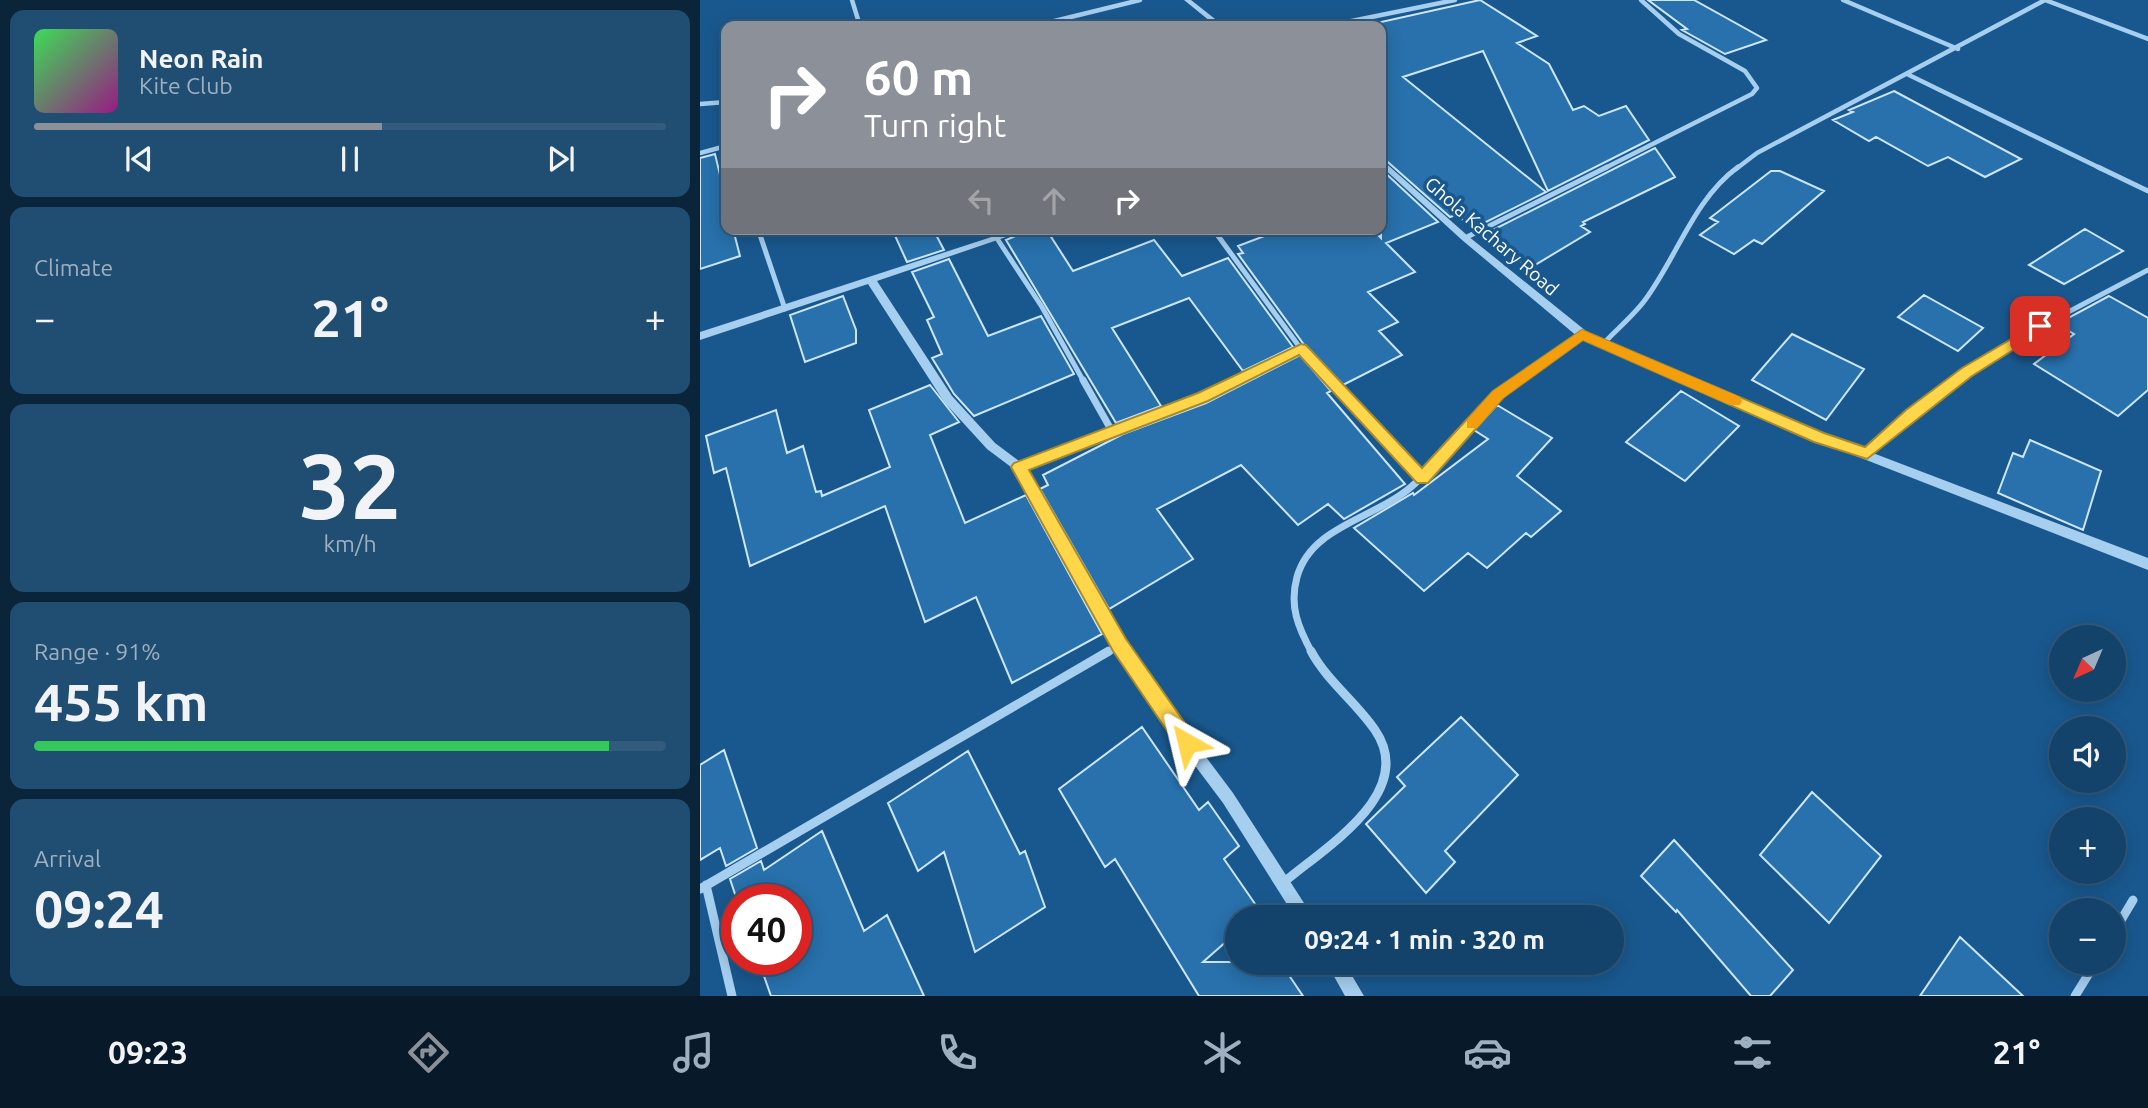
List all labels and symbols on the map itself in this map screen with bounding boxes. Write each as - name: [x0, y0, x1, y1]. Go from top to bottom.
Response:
- street label: Ghola Kachary Road: [1421, 172, 1563, 300]
- pin: [2010, 296, 2070, 356]
- north arrow: [2049, 625, 2126, 702]
- position arrow: [1150, 706, 1224, 780]
- speed limit sign: 40: [721, 884, 812, 975]

